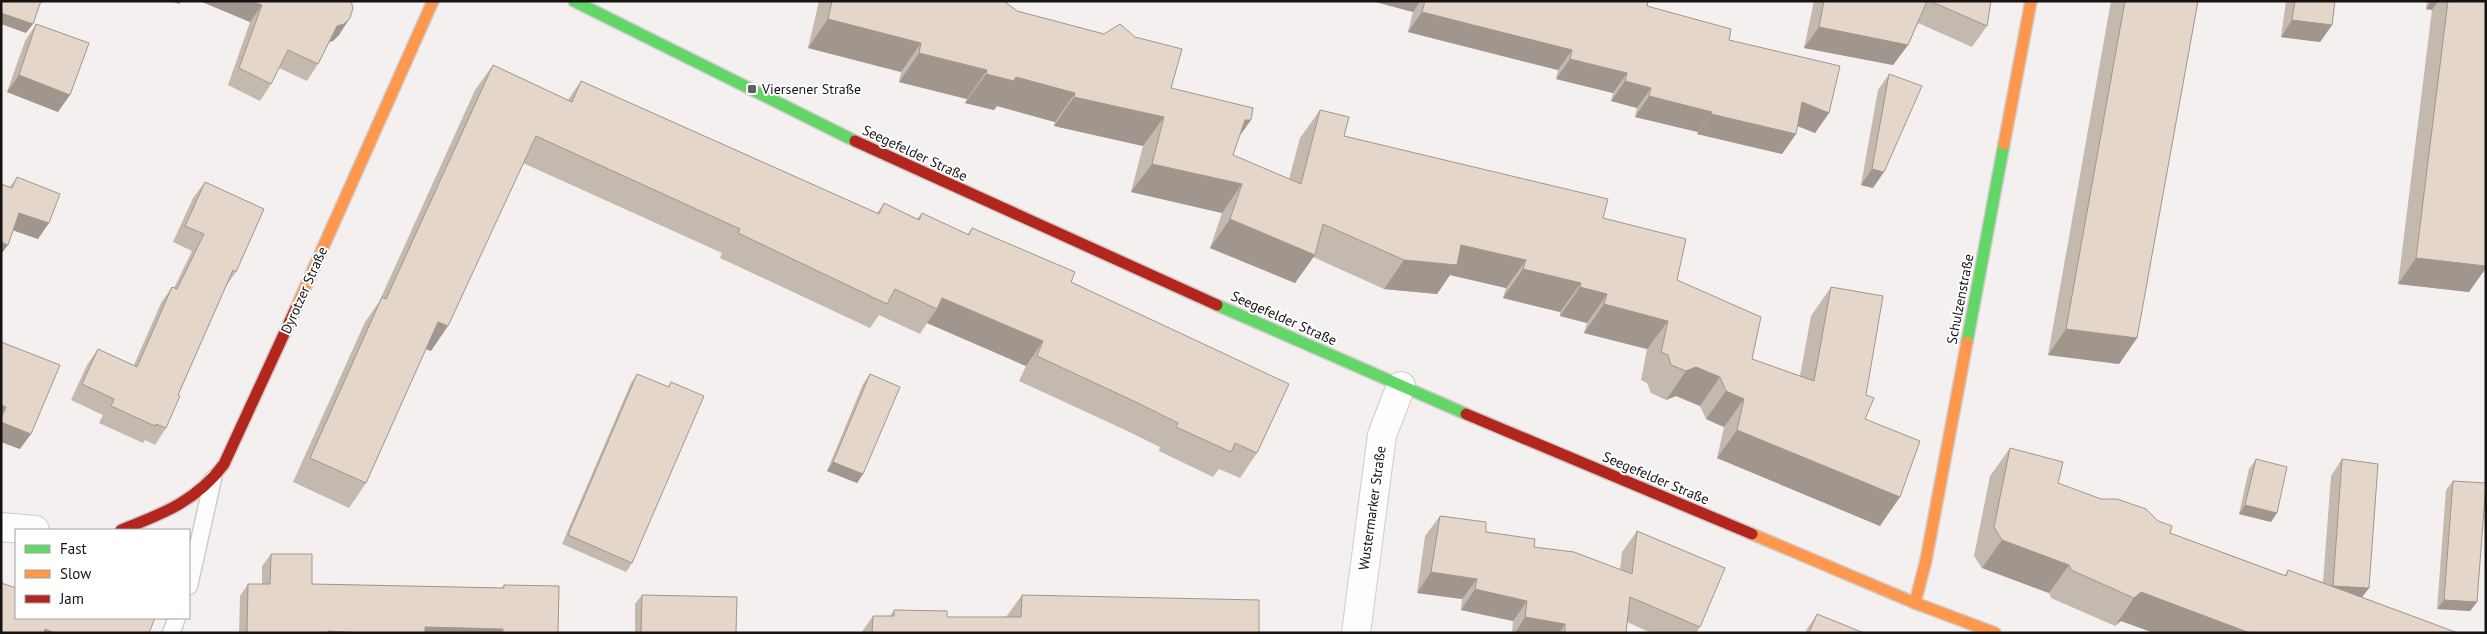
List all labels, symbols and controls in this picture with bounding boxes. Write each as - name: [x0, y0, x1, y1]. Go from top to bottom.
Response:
- place label: Viersener Straße: [761, 80, 861, 98]
- marker: Viersener Straße: [746, 83, 758, 95]
- street label: Seegefelder Straße: [860, 121, 970, 185]
- street label: Dyrotzer Straße: [277, 244, 331, 336]
- street label: Schulzenstraße: [1942, 252, 1978, 346]
- street label: Seegefelder Straße: [1228, 287, 1340, 349]
- street label: Wustermarker Straße: [1354, 445, 1390, 571]
- street label: Seegefelder Straße: [1600, 447, 1712, 509]
- legend: [15, 529, 190, 619]
- text: Fast: [60, 539, 87, 558]
- text: Slow: [60, 564, 91, 583]
- text: Jam: [59, 589, 84, 608]

